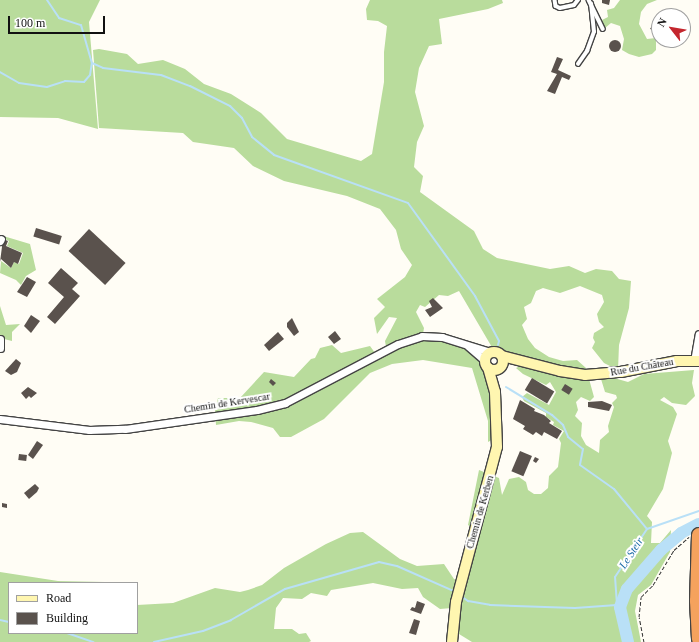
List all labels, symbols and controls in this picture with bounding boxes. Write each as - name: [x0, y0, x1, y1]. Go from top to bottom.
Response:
- scale bar: [10, 8, 107, 34]
- north arrow: [651, 8, 691, 48]
- text: 100 m: [15, 16, 45, 30]
- text: N: [654, 16, 669, 29]
- street label: Rue du Château: [610, 356, 674, 378]
- street label: Chemin de Kervescar: [183, 390, 271, 416]
- street label: Chemin de Kerben: [464, 474, 496, 550]
- water label: Le Steir: [616, 535, 646, 571]
- legend: [8, 582, 138, 634]
- text: Road: [46, 591, 71, 605]
- text: Building: [46, 611, 88, 625]

